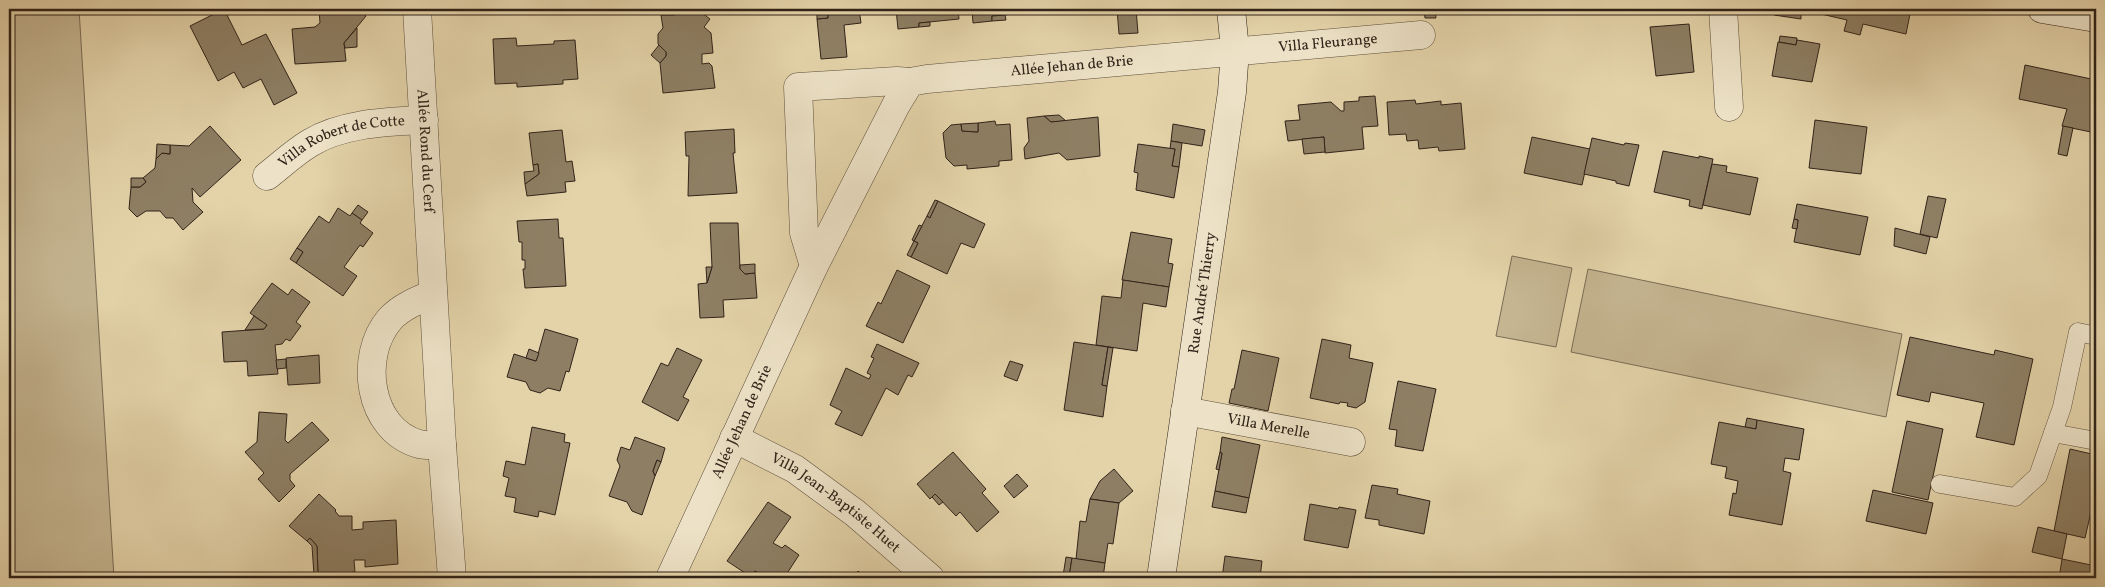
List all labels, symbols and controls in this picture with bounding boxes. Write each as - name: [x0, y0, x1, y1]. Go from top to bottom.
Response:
- street label: Villa Fleurange: [1277, 28, 1378, 58]
- street label: Allée Jehan de Brie: [1010, 50, 1134, 82]
- street label: Allée Rond du Cerf: [411, 88, 439, 215]
- street label: Villa Robert de Cotte: [274, 111, 406, 173]
- street label: Rue André Thierry: [1183, 231, 1222, 355]
- street label: Allée Jehan de Brie: [707, 361, 777, 482]
- street label: Villa Merelle: [1225, 409, 1312, 445]
- street label: Villa Jean-Baptiste Huet: [767, 448, 905, 558]

